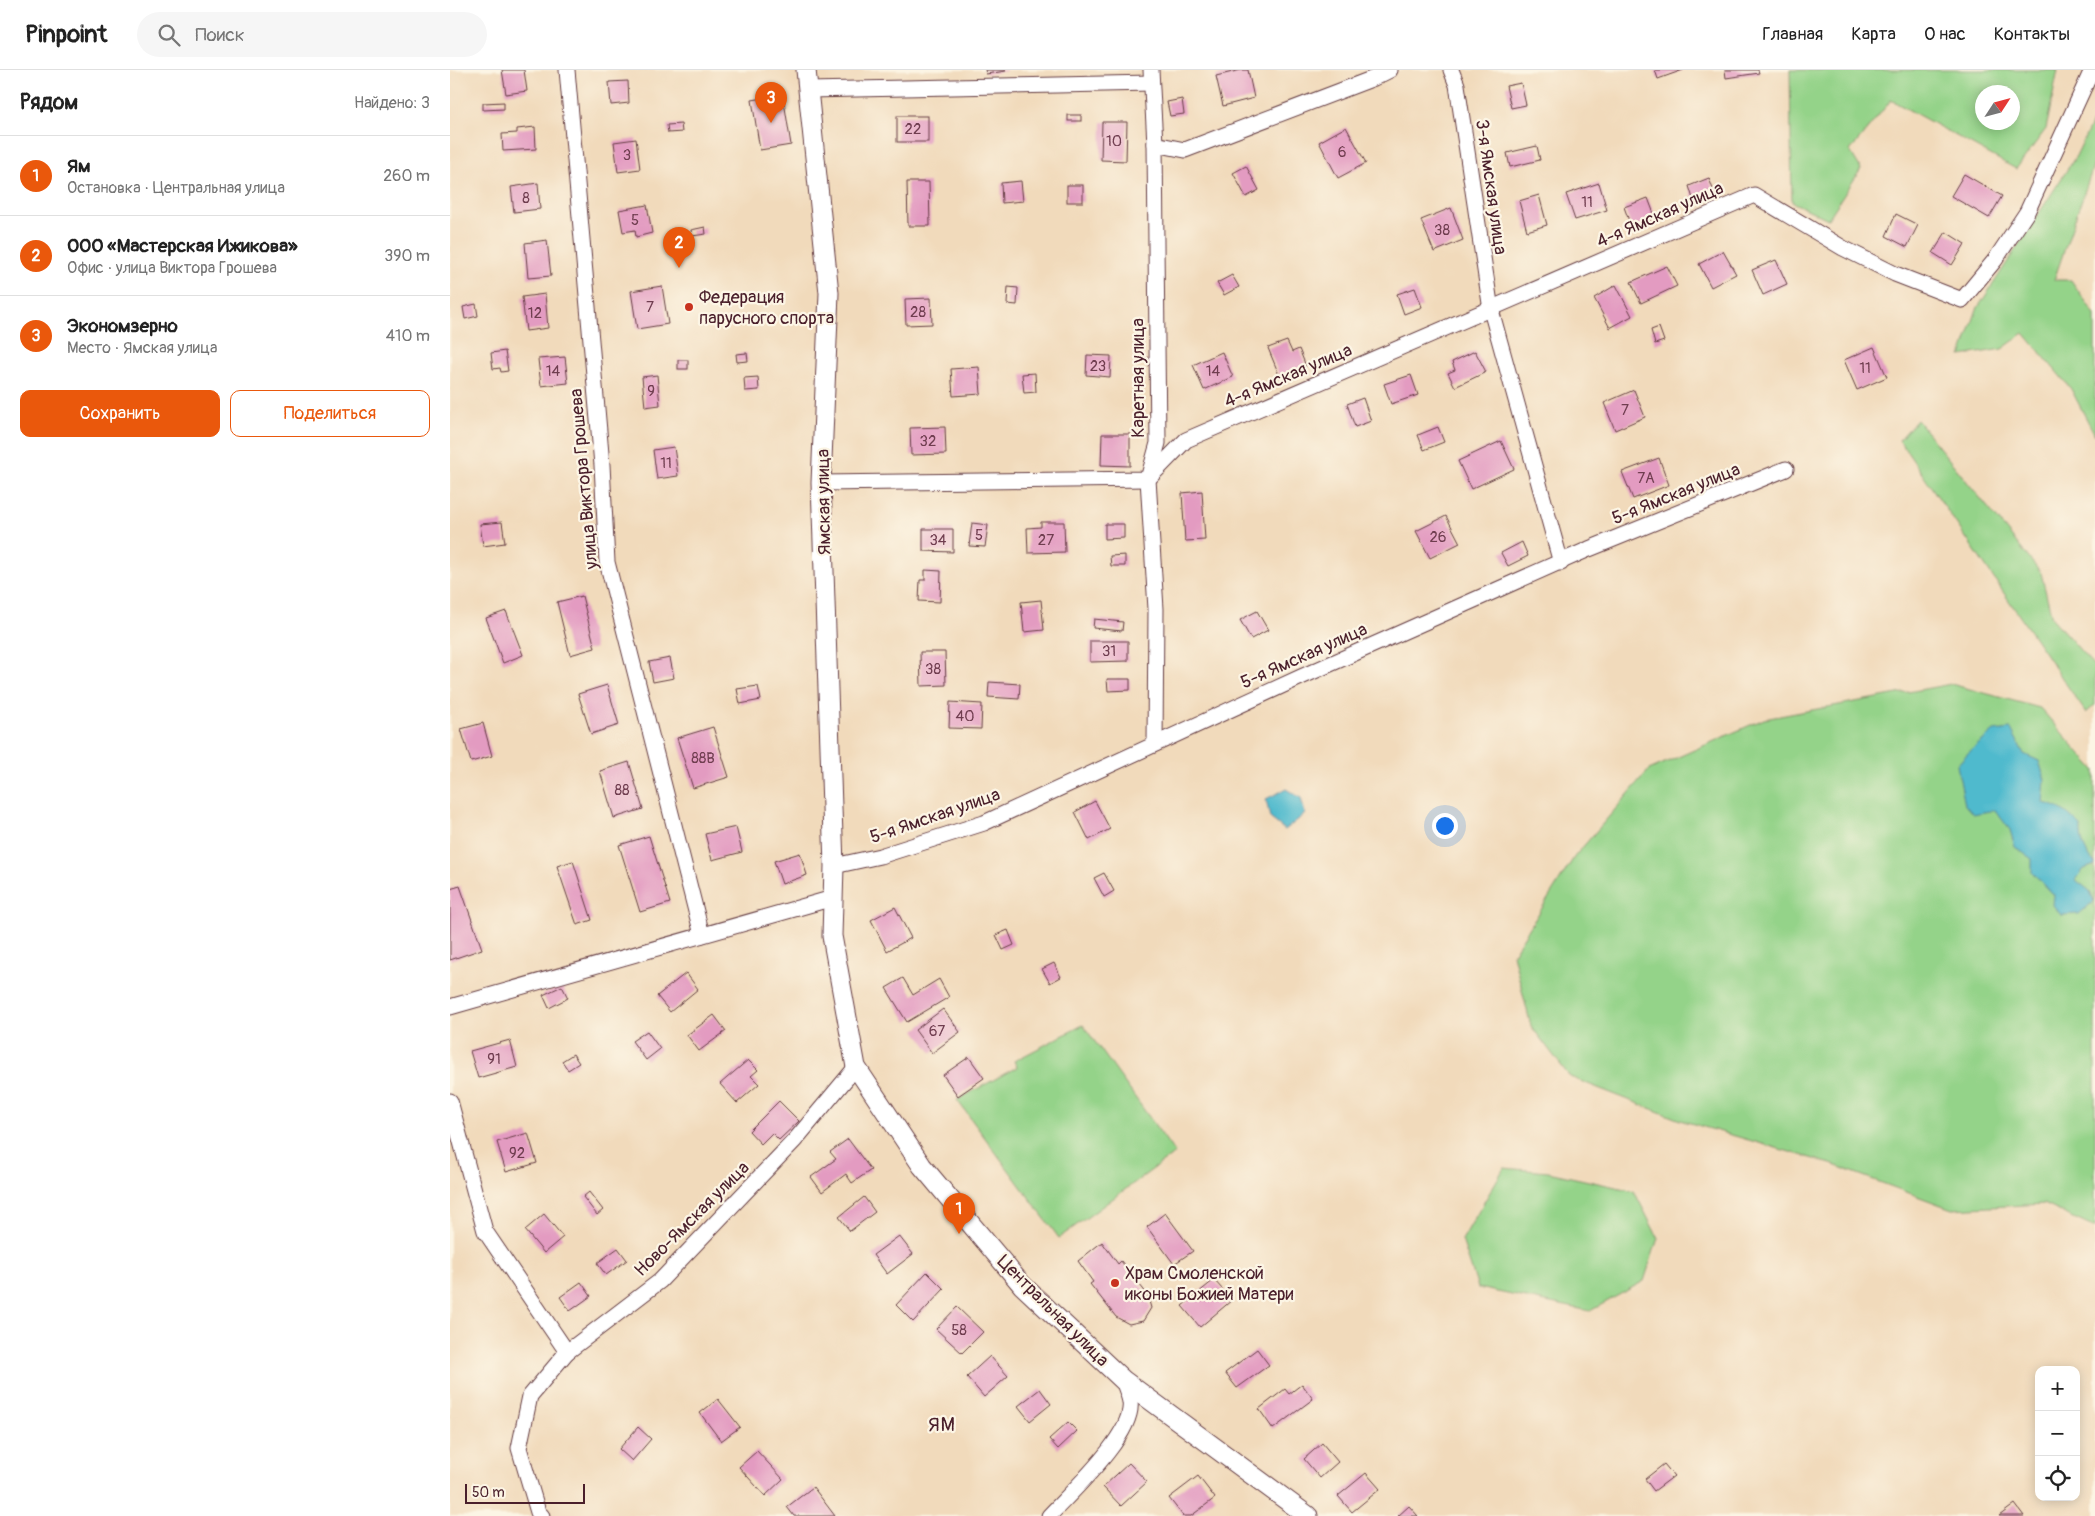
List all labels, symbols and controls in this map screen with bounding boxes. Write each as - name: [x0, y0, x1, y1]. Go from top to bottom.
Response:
- search box: [137, 12, 487, 57]
- text: Pinpoint: [25, 20, 107, 49]
- icon: search: [155, 21, 183, 49]
- text: Поиск: [195, 23, 245, 47]
- text: Главная: [1762, 23, 1823, 46]
- text: Карта: [1851, 23, 1896, 46]
- text: О нас: [1924, 23, 1966, 46]
- text: Контакты: [1994, 23, 2070, 46]
- pin: 3: [755, 82, 787, 123]
- north arrow: [1975, 85, 2020, 130]
- text: Рядом: [20, 89, 78, 116]
- text: Найдено: 3: [354, 93, 430, 113]
- street label: 3-я Ямская улица: [1470, 118, 1512, 256]
- house number: 22: [905, 120, 921, 139]
- house number: 10: [1106, 132, 1122, 151]
- house number: 6: [1338, 143, 1346, 162]
- house number: 3: [623, 146, 631, 165]
- text: Ям: [67, 154, 91, 178]
- text: 1: [33, 166, 39, 186]
- text: 260 m: [383, 166, 430, 186]
- street label: 4-я Ямская улица: [1593, 177, 1727, 253]
- text: Остановка · Центральная улица: [67, 178, 285, 198]
- house number: 8: [522, 189, 530, 208]
- house number: 11: [1581, 193, 1593, 212]
- house number: 5: [631, 211, 639, 230]
- house number: 38: [1434, 221, 1450, 240]
- pin: 2: [663, 227, 695, 268]
- text: ООО «Мастерская Ижикова»: [67, 234, 298, 258]
- text: 2: [32, 246, 40, 266]
- text: 390 m: [384, 246, 430, 266]
- text: Офис · улица Виктора Грошева: [67, 258, 277, 278]
- place label: Федерация парусного спорта: [699, 286, 834, 330]
- house number: 7: [646, 298, 654, 317]
- marker: Федерация парусного спорта: [683, 301, 695, 313]
- house number: 28: [910, 303, 926, 322]
- house number: 12: [528, 304, 542, 323]
- text: Экономзерно: [67, 314, 178, 338]
- street label: Каретная улица: [1127, 318, 1150, 438]
- text: 3: [32, 326, 40, 346]
- text: 410 m: [386, 326, 430, 346]
- text: Место · Ямская улица: [67, 338, 217, 358]
- street label: 4-я Ямская улица: [1221, 339, 1355, 413]
- house number: 23: [1090, 357, 1106, 376]
- house number: 11: [1859, 359, 1871, 378]
- house number: 14: [546, 362, 561, 381]
- house number: 14: [1206, 362, 1221, 381]
- house number: 9: [647, 382, 655, 401]
- street label: улица Виктора Грошева: [565, 388, 603, 571]
- button: Сохранить: [20, 390, 220, 437]
- button: Поделиться: [230, 390, 430, 437]
- house number: 7: [1621, 401, 1629, 420]
- house number: 32: [920, 432, 936, 451]
- street label: Ямская улица: [812, 449, 836, 555]
- house number: 11: [660, 454, 672, 473]
- street label: 5-я Ямская улица: [1609, 458, 1743, 530]
- house number: 7А: [1637, 469, 1655, 488]
- house number: 5: [975, 526, 983, 545]
- house number: 26: [1429, 528, 1447, 547]
- house number: 34: [929, 531, 947, 550]
- house number: 27: [1038, 531, 1054, 550]
- street label: 5-я Ямская улица: [1237, 618, 1371, 694]
- house number: 31: [1102, 642, 1116, 661]
- house number: 38: [925, 660, 941, 679]
- house number: 40: [956, 707, 974, 726]
- house number: 88В: [691, 749, 715, 768]
- house number: 88: [614, 781, 630, 800]
- street label: 5-я Ямская улица: [867, 783, 1003, 849]
- your location: [1432, 813, 1458, 839]
- house number: 67: [929, 1022, 945, 1041]
- house number: 91: [487, 1050, 501, 1069]
- house number: 92: [509, 1144, 525, 1163]
- street label: Ново-Ямская улица: [630, 1157, 754, 1281]
- pin: 1: [943, 1193, 975, 1234]
- street label: Центральная улица: [992, 1250, 1114, 1372]
- place label: Храм Смоленской иконы Божией Матери: [1125, 1262, 1294, 1306]
- marker: Храм Смоленской иконы Божией Матери: [1109, 1277, 1121, 1289]
- house number: 58: [951, 1321, 967, 1340]
- map controls: [2035, 1366, 2080, 1501]
- button: +: [2035, 1366, 2080, 1411]
- button: −: [2035, 1411, 2080, 1456]
- district label: ЯМ: [928, 1412, 956, 1437]
- button: locate: [2035, 1456, 2080, 1501]
- scale bar: [465, 1481, 585, 1504]
- text: 50 m: [472, 1484, 505, 1501]

